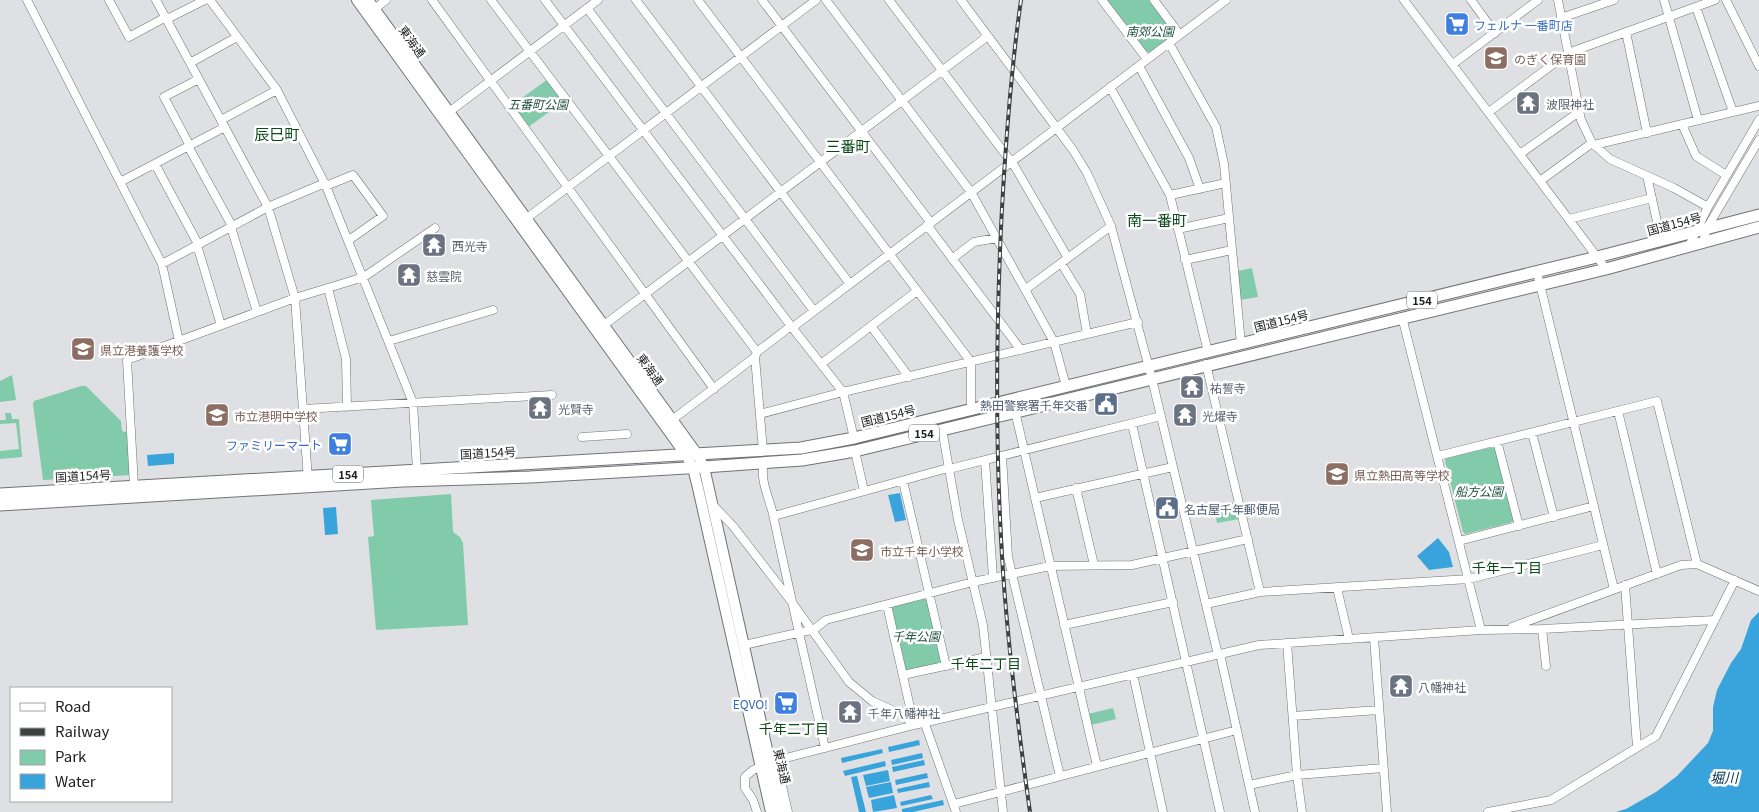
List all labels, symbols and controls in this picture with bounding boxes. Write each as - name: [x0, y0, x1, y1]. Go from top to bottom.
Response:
- supermarket icon: フェルナ 一番町店: [1444, 11, 1470, 37]
- place label: フェルナ 一番町店: [1474, 16, 1573, 33]
- street label: 東海通: [396, 21, 430, 61]
- park label: 南郊公園: [1126, 22, 1176, 39]
- school or university icon: のぎく保育園: [1483, 45, 1509, 71]
- place label: のぎく保育園: [1514, 50, 1586, 67]
- temple icon: 波限神社: [1515, 90, 1541, 116]
- park label: 五番町公園: [508, 95, 570, 112]
- place label: 波限神社: [1546, 95, 1594, 112]
- district label: 辰巳町: [254, 123, 300, 144]
- district label: 三番町: [825, 135, 871, 156]
- street label: 国道154号: [1645, 208, 1703, 238]
- district label: 南一番町: [1127, 209, 1187, 230]
- temple icon: 西光寺: [421, 232, 447, 258]
- place label: 西光寺: [452, 237, 488, 254]
- temple icon: 慈雲院: [396, 262, 422, 288]
- place label: 慈雲院: [426, 267, 462, 284]
- road number: 154: [1407, 292, 1437, 308]
- street label: 国道154号: [1252, 305, 1310, 335]
- school or university icon: 県立港養護学校: [70, 336, 96, 362]
- place label: 県立港養護学校: [100, 341, 184, 358]
- street label: 東海通: [634, 349, 668, 389]
- temple icon: 祐誓寺: [1179, 374, 1205, 400]
- place label: 祐誓寺: [1210, 379, 1246, 396]
- public building icon: 熱田警察署千年交番: [1093, 391, 1119, 417]
- temple icon: 光賢寺: [527, 395, 553, 421]
- place label: 熱田警察署千年交番: [980, 396, 1088, 413]
- place label: 光賢寺: [558, 400, 594, 417]
- street label: 国道154号: [859, 400, 917, 430]
- school or university icon: 市立港明中学校: [204, 402, 230, 428]
- temple icon: 光燿寺: [1172, 402, 1198, 428]
- place label: 市立港明中学校: [234, 407, 318, 424]
- place label: 光燿寺: [1202, 407, 1238, 424]
- road number: 154: [909, 424, 939, 442]
- supermarket icon: ファミリーマート: [327, 431, 353, 457]
- place label: ファミリーマート: [226, 436, 322, 453]
- street label: 国道154号: [460, 442, 516, 462]
- school or university icon: 県立熱田高等学校: [1324, 461, 1350, 487]
- street label: 国道154号: [55, 465, 111, 485]
- road number: 154: [333, 466, 363, 482]
- place label: 県立熱田高等学校: [1354, 466, 1450, 483]
- park label: 船方公園: [1455, 482, 1505, 499]
- public building icon: 名古屋千年郵便局: [1154, 495, 1180, 521]
- place label: 名古屋千年郵便局: [1184, 500, 1280, 517]
- school or university icon: 市立千年小学校: [849, 537, 875, 563]
- place label: 市立千年小学校: [880, 542, 964, 559]
- district label: 千年一丁目: [1472, 557, 1542, 577]
- park label: 千年公園: [892, 627, 942, 644]
- district label: 千年二丁目: [951, 653, 1021, 673]
- temple icon: 八幡神社: [1388, 673, 1414, 699]
- place label: 八幡神社: [1418, 678, 1466, 695]
- legend: [10, 687, 172, 802]
- supermarket icon: EQVO!: [773, 690, 799, 716]
- text: Road: [55, 695, 91, 716]
- place label: EQVO!: [733, 695, 768, 712]
- temple icon: 千年八幡神社: [837, 699, 863, 725]
- place label: 千年八幡神社: [868, 704, 940, 721]
- district label: 千年二丁目: [759, 718, 829, 738]
- text: Railway: [55, 720, 110, 741]
- text: Park: [55, 745, 87, 766]
- street label: 東海通: [771, 747, 795, 785]
- water label: 堀川: [1710, 767, 1740, 787]
- text: Water: [55, 770, 96, 791]

